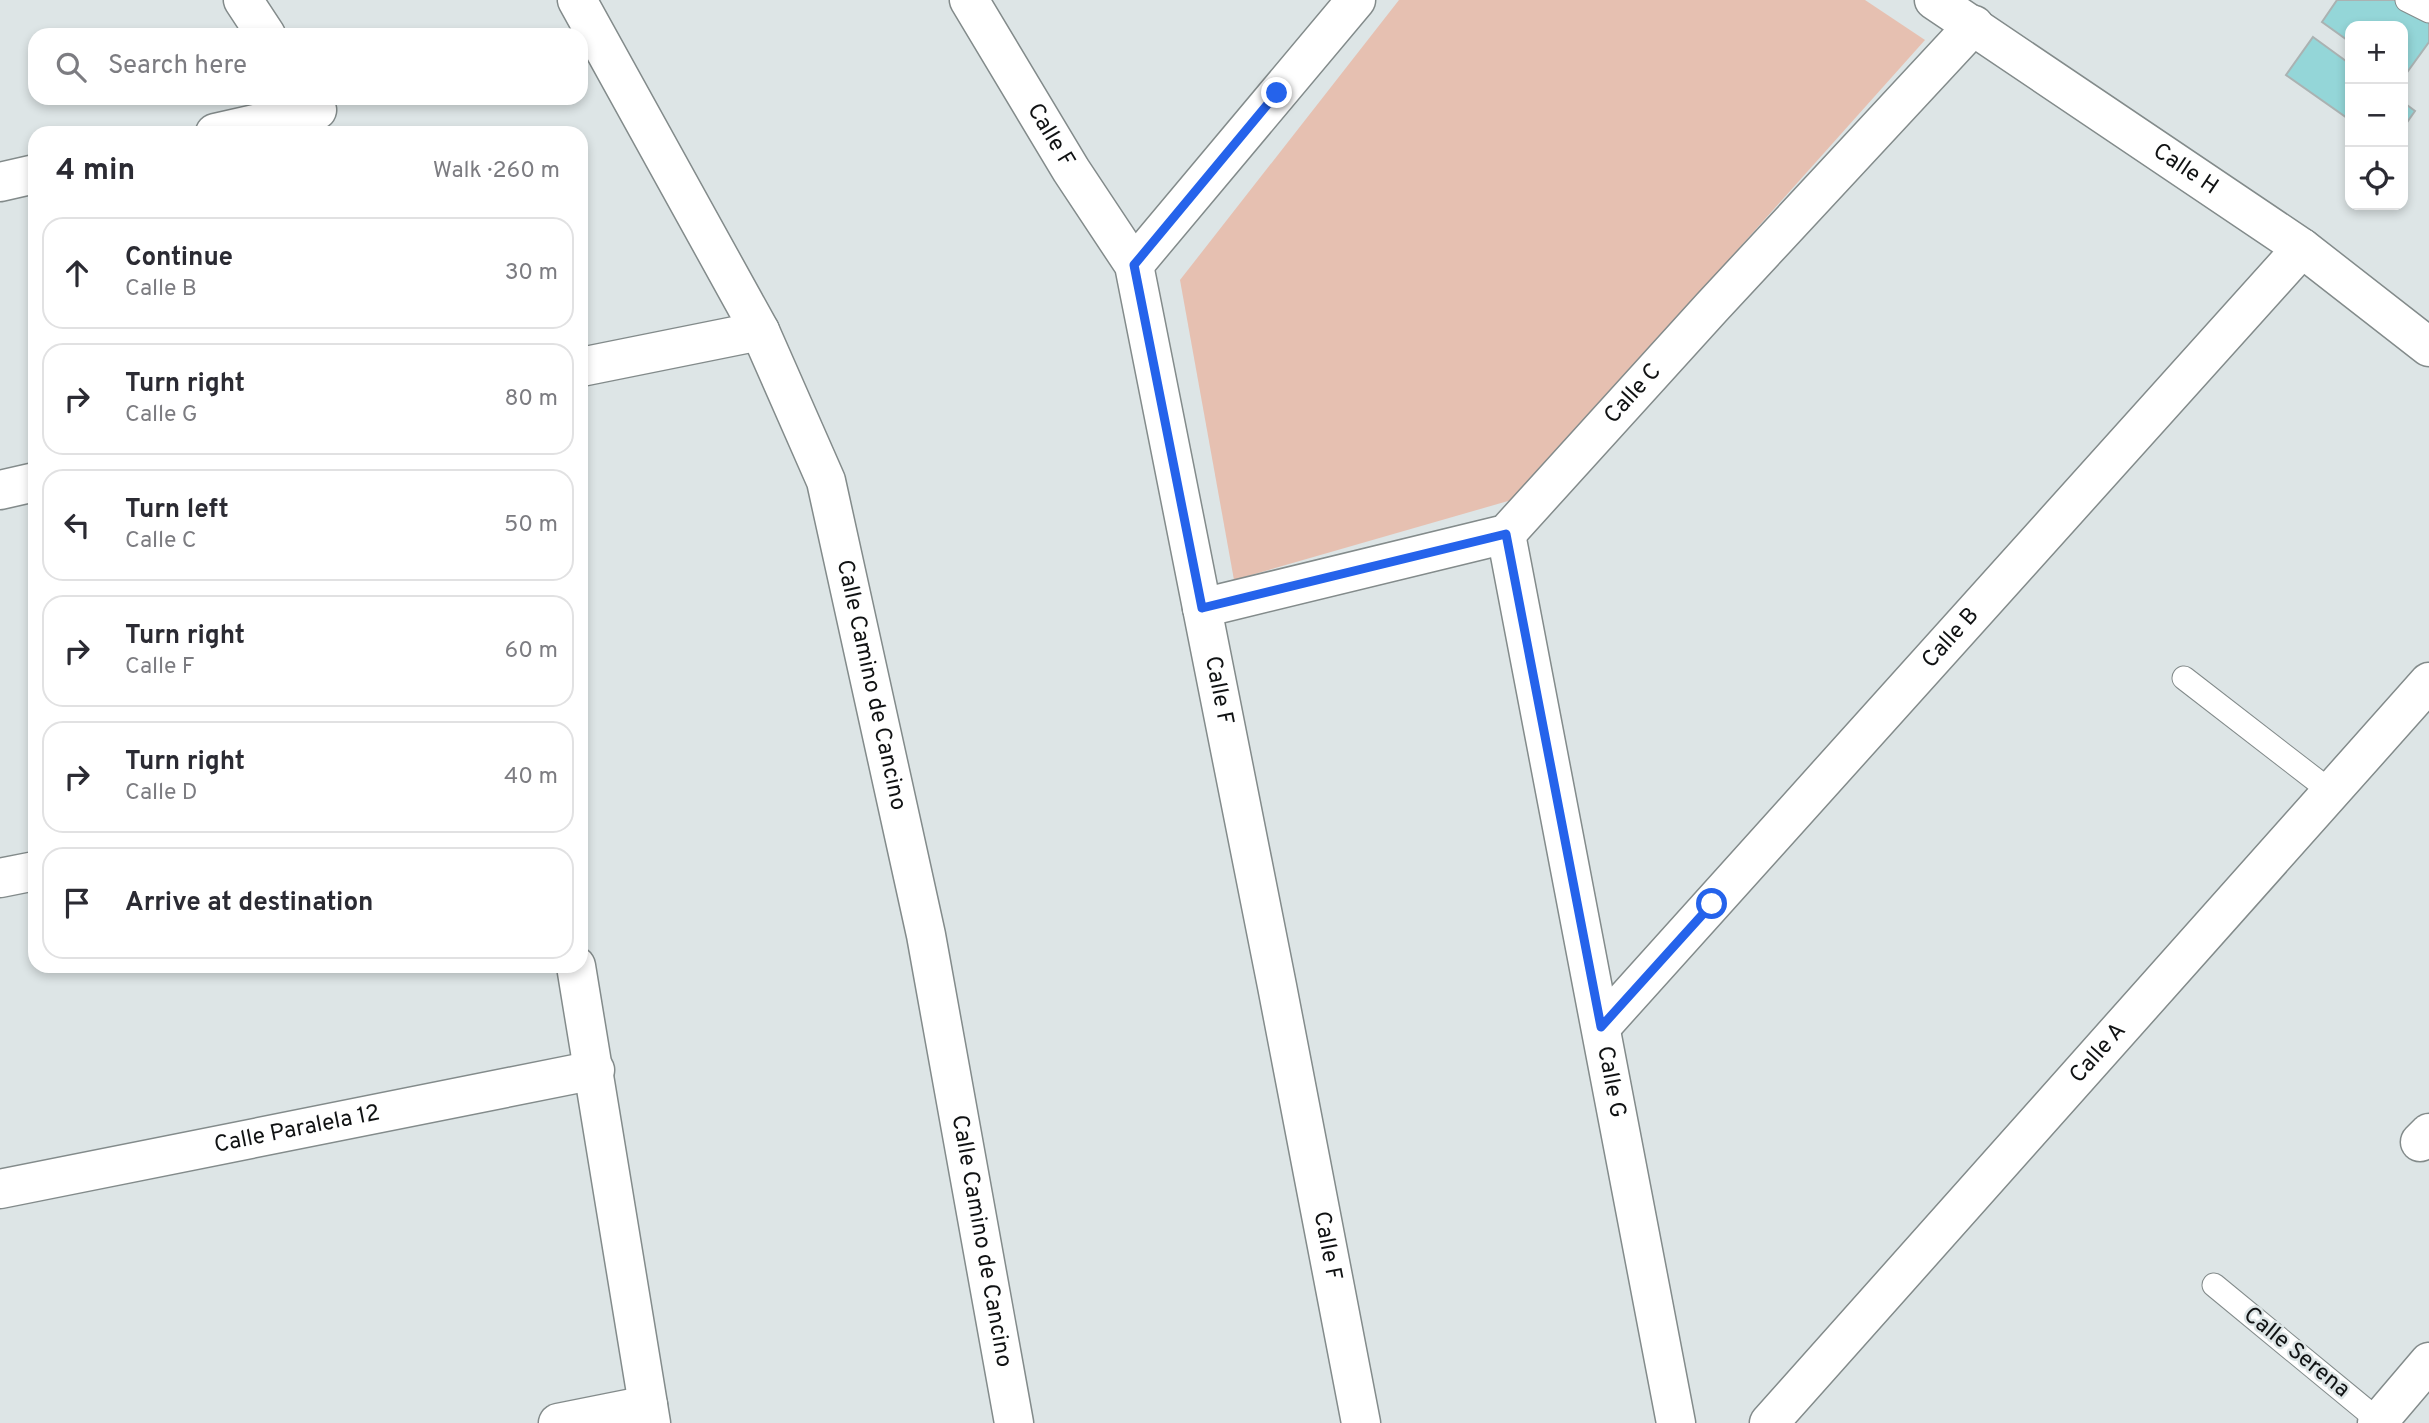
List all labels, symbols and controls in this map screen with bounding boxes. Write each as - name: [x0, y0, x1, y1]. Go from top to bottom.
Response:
- map controls: [2345, 21, 2408, 210]
- button: +: [2345, 21, 2408, 84]
- search box: [28, 28, 588, 105]
- icon: search: [52, 48, 90, 86]
- text: Search here: [108, 50, 247, 83]
- route end: [1261, 77, 1292, 108]
- button: −: [2345, 84, 2408, 147]
- street label: Calle F: [1020, 98, 1081, 173]
- street label: Calle H: [2147, 137, 2224, 202]
- button: locate: [2345, 147, 2408, 210]
- text: 4 min: [56, 153, 135, 190]
- text: Walk · 260 m: [433, 157, 560, 186]
- text: Continue: [125, 242, 233, 275]
- icon: ahead: [58, 254, 96, 292]
- text: 30 m: [505, 259, 558, 288]
- text: Calle B: [125, 275, 197, 304]
- street label: Calle C: [1598, 358, 1668, 430]
- text: Turn right: [125, 368, 245, 401]
- icon: right: [58, 380, 96, 418]
- text: 80 m: [505, 385, 558, 414]
- text: Calle G: [125, 401, 198, 430]
- text: Turn left: [125, 494, 229, 527]
- icon: left: [58, 506, 96, 544]
- text: 50 m: [504, 511, 558, 540]
- text: Calle C: [125, 527, 197, 556]
- street label: Calle Camino de Cancino: [829, 557, 913, 813]
- street label: Calle B: [1916, 602, 1986, 675]
- text: Turn right: [125, 620, 245, 653]
- icon: right: [58, 632, 96, 670]
- text: 60 m: [505, 637, 558, 666]
- text: Calle F: [125, 653, 195, 682]
- street label: Calle F: [1197, 653, 1239, 728]
- text: Turn right: [125, 746, 245, 779]
- icon: right: [58, 758, 96, 796]
- text: 40 m: [504, 763, 558, 792]
- text: Calle D: [125, 779, 198, 808]
- icon: arrive: [58, 884, 96, 922]
- text: Arrive at destination: [125, 887, 373, 920]
- route start: [1696, 888, 1727, 919]
- street label: Calle A: [2064, 1017, 2133, 1090]
- street label: Calle G: [1590, 1044, 1632, 1120]
- street label: Calle Paralela 12: [212, 1099, 383, 1160]
- street label: Calle Camino de Cancino: [944, 1113, 1018, 1370]
- street label: Calle F: [1306, 1209, 1348, 1283]
- street label: Calle Serena: [2237, 1301, 2355, 1405]

